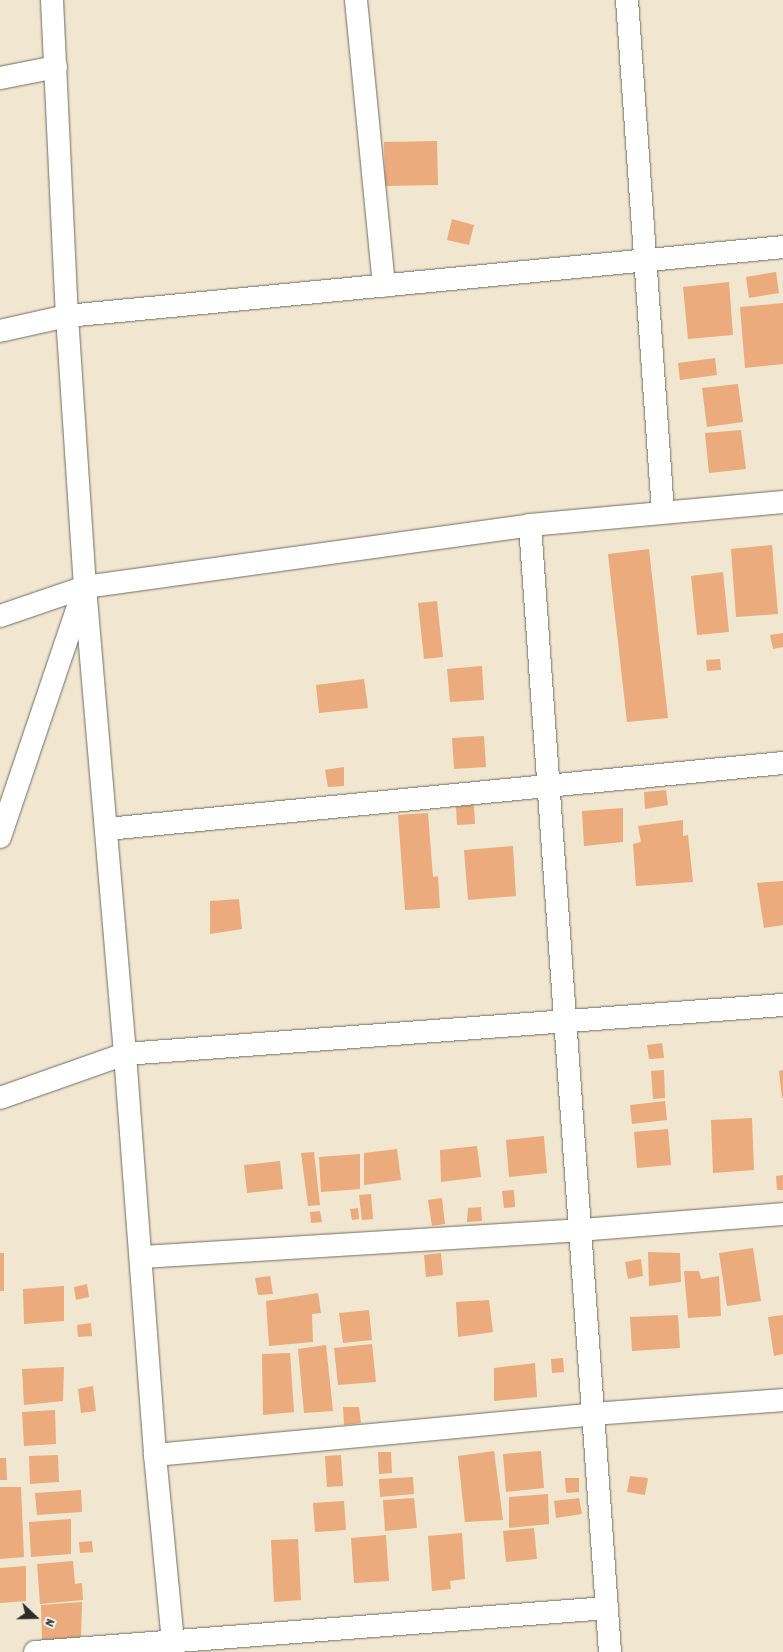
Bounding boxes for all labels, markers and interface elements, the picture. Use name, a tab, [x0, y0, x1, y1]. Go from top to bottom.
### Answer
north arrow	[10, 1592, 60, 1642]
text: N	[38, 1616, 60, 1629]

